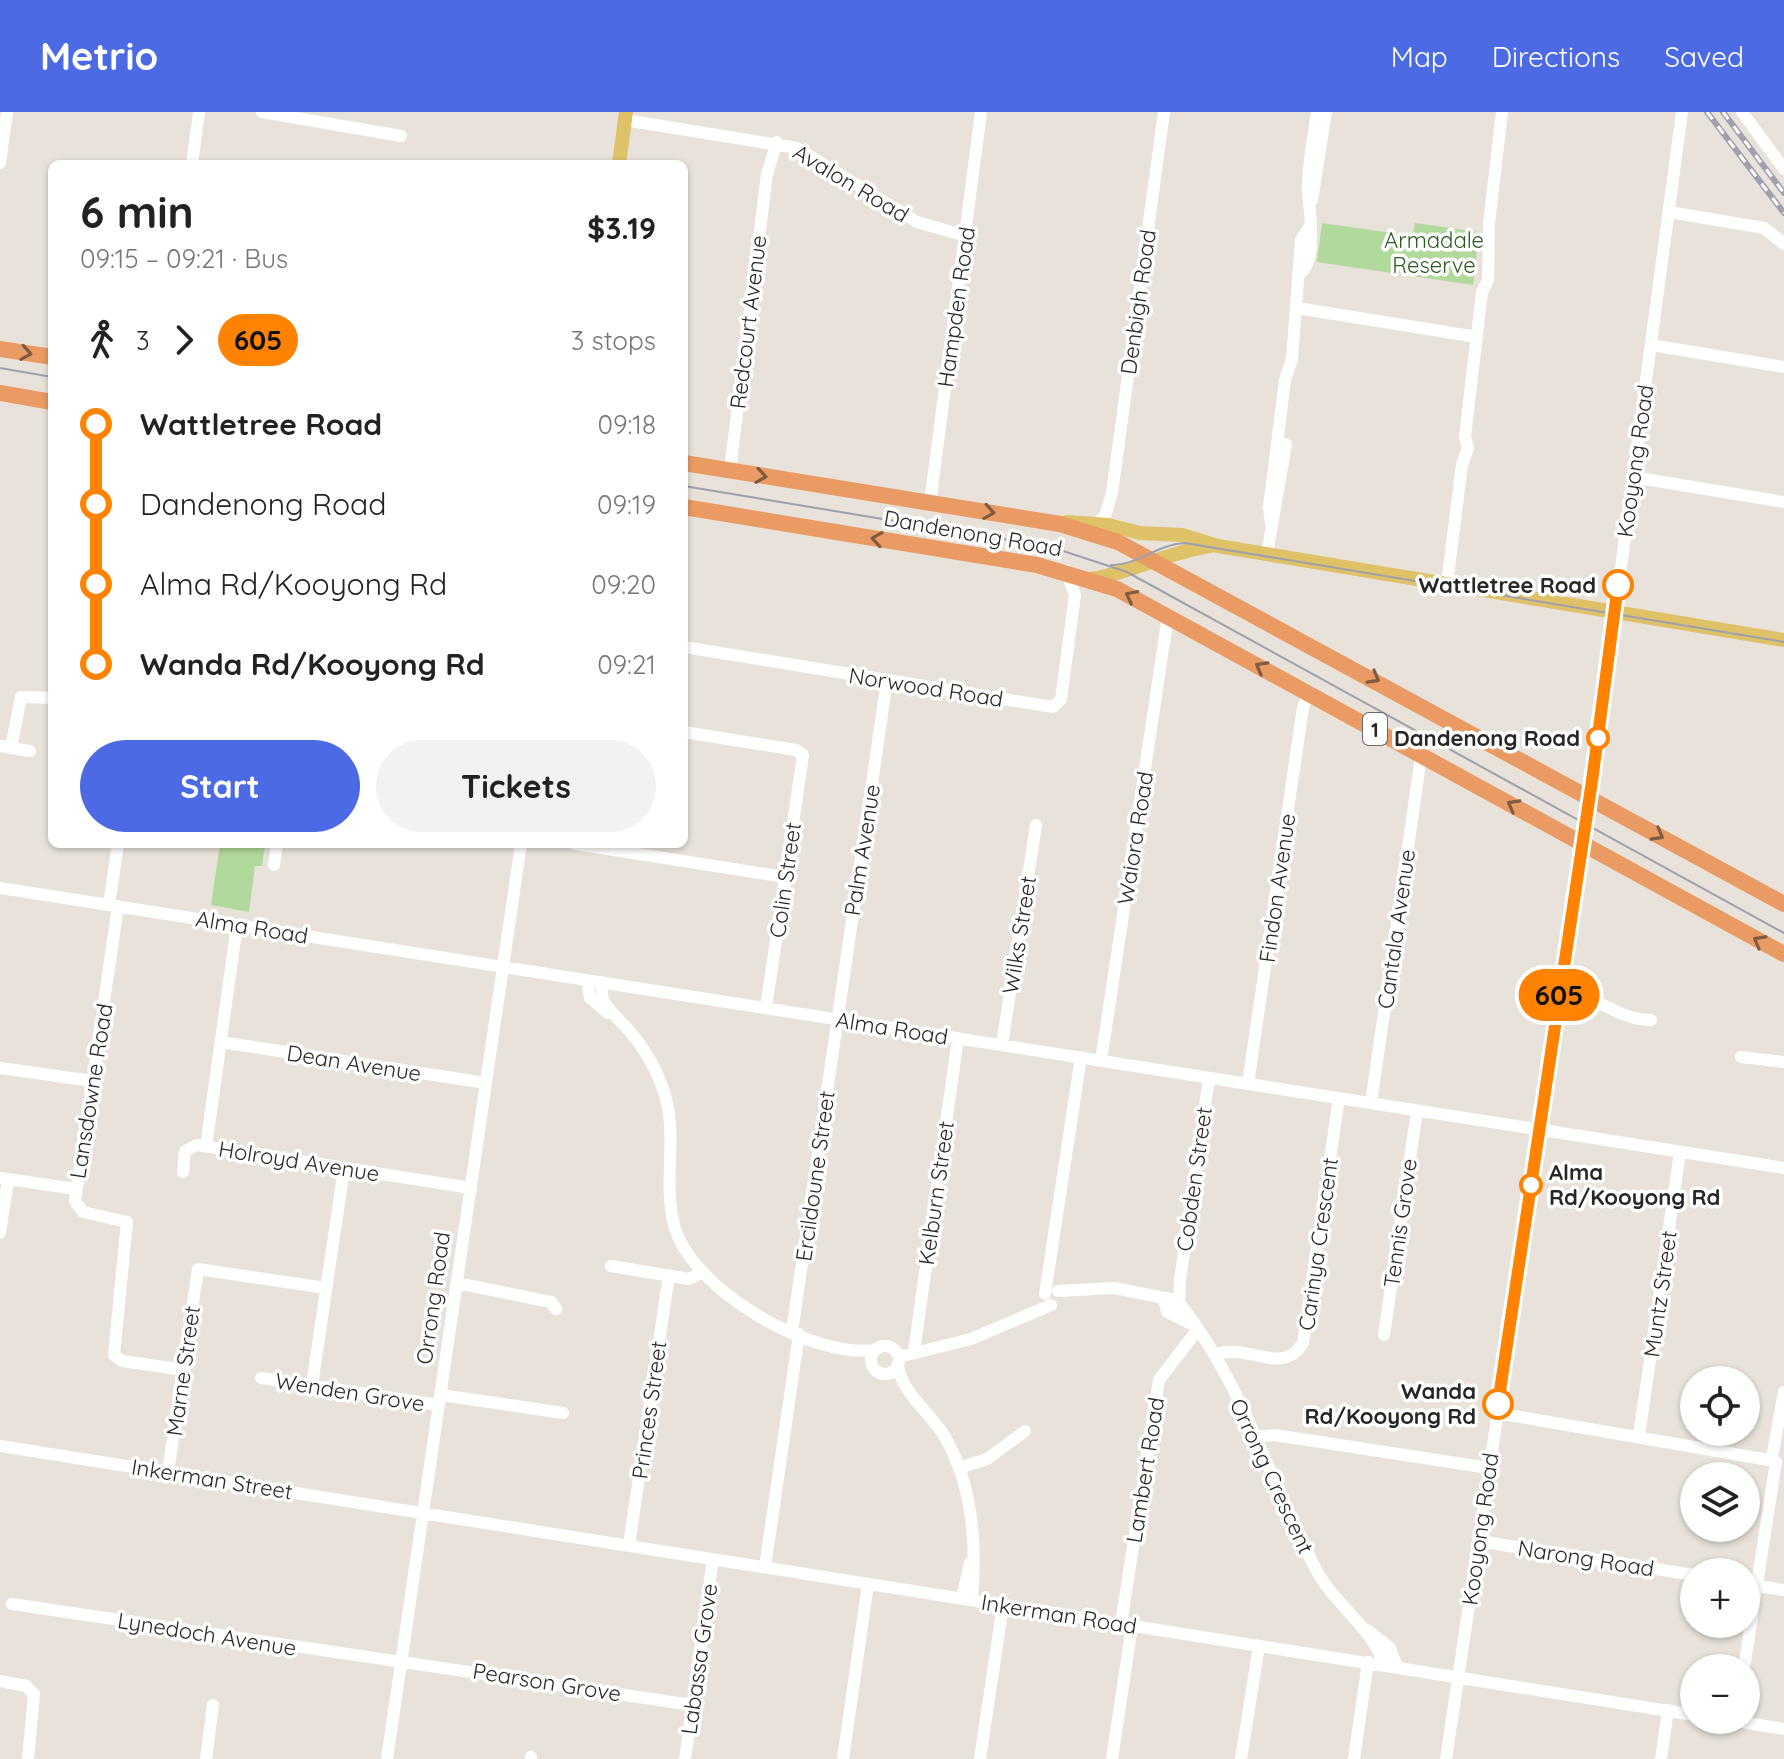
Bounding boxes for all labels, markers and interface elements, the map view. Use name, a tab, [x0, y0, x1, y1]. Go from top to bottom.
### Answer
text: Metrio	[40, 32, 158, 80]
text: Map	[1391, 39, 1448, 74]
text: Directions	[1492, 39, 1620, 74]
text: Saved	[1664, 39, 1744, 74]
street label: Avalon Road	[788, 138, 914, 228]
text: 6 min	[80, 184, 194, 239]
text: $3.19	[587, 209, 656, 247]
street label: Hampden Road	[931, 225, 981, 389]
park label: Armadale Reserve	[1384, 226, 1484, 279]
street label: Denbigh Road	[1114, 228, 1162, 376]
street label: Redcourt Avenue	[723, 234, 773, 410]
text: 09:15 – 09:21 · Bus	[80, 242, 288, 275]
icon: walk	[80, 318, 124, 362]
icon: forward	[162, 318, 206, 362]
text: 605	[234, 322, 282, 357]
text: 3	[136, 324, 150, 357]
text: 3 stops	[571, 324, 656, 357]
one-way arrow	[19, 343, 33, 360]
street label: Kooyong Road	[1610, 383, 1660, 539]
text: Wattletree Road	[140, 405, 382, 443]
text: 09:18	[597, 408, 656, 441]
one-way arrow	[754, 466, 768, 483]
text: Dandenong Road	[140, 485, 386, 523]
text: 09:19	[597, 488, 656, 521]
one-way arrow	[982, 503, 996, 520]
street label: Dandenong Road	[882, 504, 1064, 562]
one-way arrow	[871, 531, 884, 548]
text: Alma Rd/Kooyong Rd	[140, 565, 447, 603]
text: 09:20	[591, 568, 656, 601]
marker: Wattletree Road	[1603, 570, 1633, 600]
place label: Wattletree Road	[1418, 571, 1596, 599]
one-way arrow	[1124, 590, 1139, 605]
text: Wanda Rd/Kooyong Rd	[140, 645, 485, 683]
text: 09:21	[597, 648, 656, 681]
street label: Norwood Road	[847, 661, 1005, 713]
one-way arrow	[1255, 661, 1269, 676]
one-way arrow	[1366, 669, 1380, 684]
road number: 1	[1363, 713, 1387, 745]
place label: Dandenong Road	[1394, 724, 1580, 752]
marker: Dandenong Road	[1587, 727, 1609, 749]
button: Start	[80, 740, 360, 832]
button: Tickets	[376, 740, 656, 832]
street label: Waiora Road	[1111, 769, 1159, 907]
street label: Palm Avenue	[838, 782, 886, 918]
one-way arrow	[1508, 799, 1522, 815]
street label: Findon Avenue	[1253, 812, 1301, 964]
street label: Colin Street	[763, 820, 807, 940]
one-way arrow	[1649, 825, 1663, 841]
street label: Cantala Avenue	[1371, 847, 1421, 1011]
street label: Wilks Street	[996, 874, 1042, 996]
street label: Alma Road	[194, 904, 310, 950]
one-way arrow	[1754, 935, 1768, 951]
line badge: 605	[1513, 969, 1605, 1021]
text: 605	[1535, 977, 1583, 1012]
street label: Lansdowne Road	[63, 1001, 119, 1181]
street label: Alma Road	[834, 1005, 950, 1051]
street label: Dean Avenue	[285, 1039, 423, 1087]
street label: Ercildoune Street	[789, 1089, 841, 1263]
street label: Cobden Street	[1170, 1105, 1218, 1253]
street label: Kelburn Street	[912, 1119, 960, 1267]
street label: Holroyd Avenue	[217, 1134, 381, 1188]
street label: Carinya Crescent	[1292, 1156, 1344, 1332]
street label: Tennis Grove	[1377, 1157, 1423, 1289]
place label: Alma Rd/Kooyong Rd	[1549, 1158, 1720, 1211]
marker: Alma Rd/Kooyong Rd	[1520, 1174, 1542, 1196]
street label: Muntz Street	[1637, 1229, 1683, 1359]
street label: Orrong Road	[410, 1230, 456, 1366]
street label: Marne Street	[160, 1304, 206, 1438]
street label: Princes Street	[625, 1339, 673, 1481]
street label: Wenden Grove	[273, 1366, 427, 1418]
map controls	[1680, 1366, 1760, 1734]
button: locate	[1680, 1366, 1760, 1446]
place label: Wanda Rd/Kooyong Rd	[1305, 1377, 1476, 1430]
marker: Wanda Rd/Kooyong Rd	[1483, 1389, 1513, 1419]
street label: Orrong Crescent	[1224, 1394, 1320, 1558]
street label: Lambert Road	[1120, 1395, 1170, 1545]
street label: Kooyong Road	[1455, 1451, 1505, 1607]
street label: Inkerman Street	[129, 1452, 295, 1506]
button: layers	[1680, 1462, 1760, 1542]
street label: Narong Road	[1516, 1533, 1656, 1583]
button: +	[1680, 1558, 1760, 1638]
street label: Labassa Grove	[675, 1582, 723, 1736]
street label: Inkerman Road	[979, 1588, 1139, 1640]
street label: Lynedoch Avenue	[116, 1606, 298, 1662]
button: −	[1680, 1654, 1760, 1734]
street label: Pearson Grove	[471, 1656, 623, 1708]

